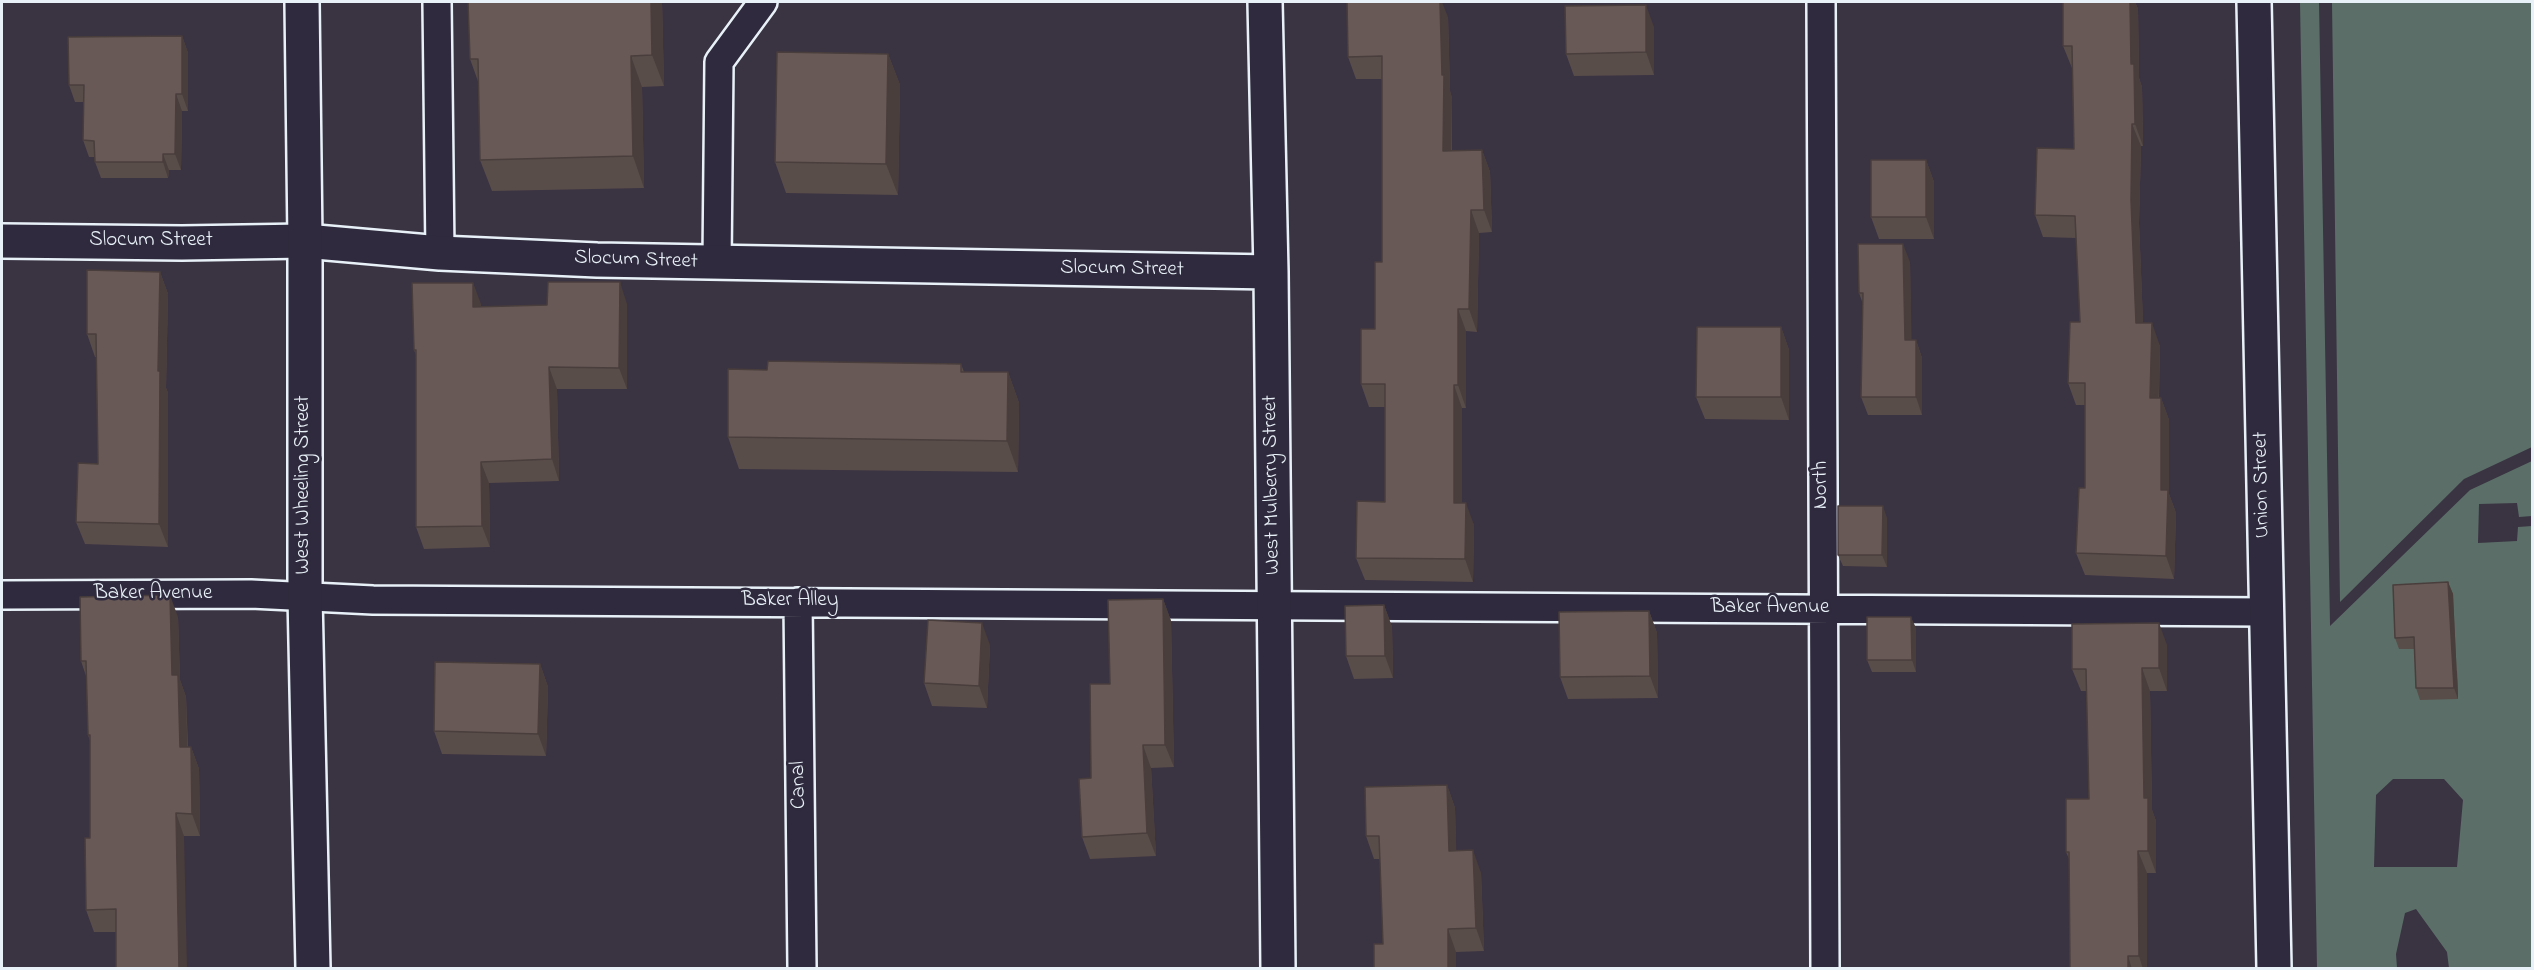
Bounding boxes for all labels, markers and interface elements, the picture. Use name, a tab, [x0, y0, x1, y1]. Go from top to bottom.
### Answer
street label: Slocum Street	[89, 229, 213, 255]
street label: Slocum Street	[574, 246, 698, 276]
street label: Slocum Street	[1060, 256, 1184, 284]
street label: West Wheeling Street	[292, 395, 318, 575]
street label: West Mulberry Street	[1259, 395, 1287, 575]
street label: Union Street	[2249, 431, 2277, 539]
street label: North	[1810, 461, 1836, 509]
street label: Baker Avenue	[94, 582, 212, 608]
street label: Baker Alley	[742, 589, 838, 615]
street label: Baker Avenue	[1711, 596, 1829, 622]
street label: Canal	[787, 761, 813, 809]

